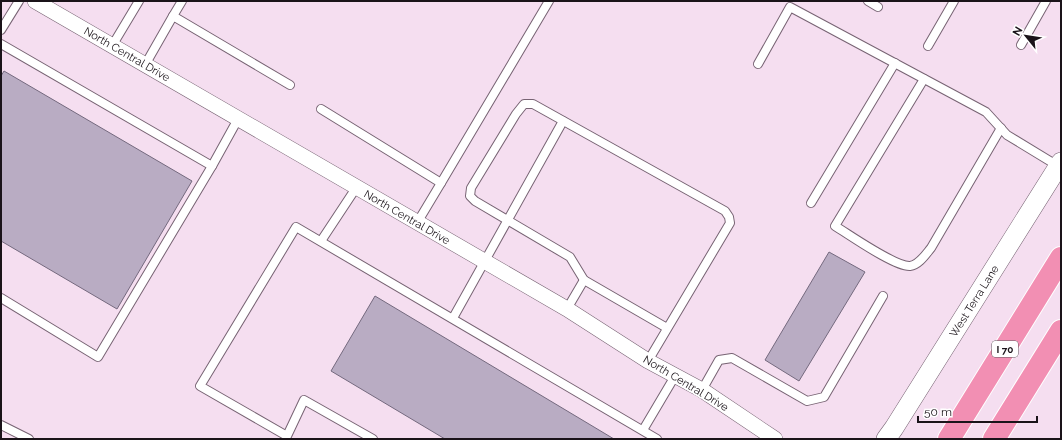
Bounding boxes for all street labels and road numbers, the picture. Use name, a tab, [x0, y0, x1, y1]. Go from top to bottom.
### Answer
street label: North Central Drive	[81, 24, 173, 85]
street label: North Central Drive	[361, 187, 453, 248]
street label: West Terra Lane	[947, 262, 1002, 340]
road number: I 70	[992, 341, 1018, 357]
street label: North Central Drive	[641, 353, 731, 414]

